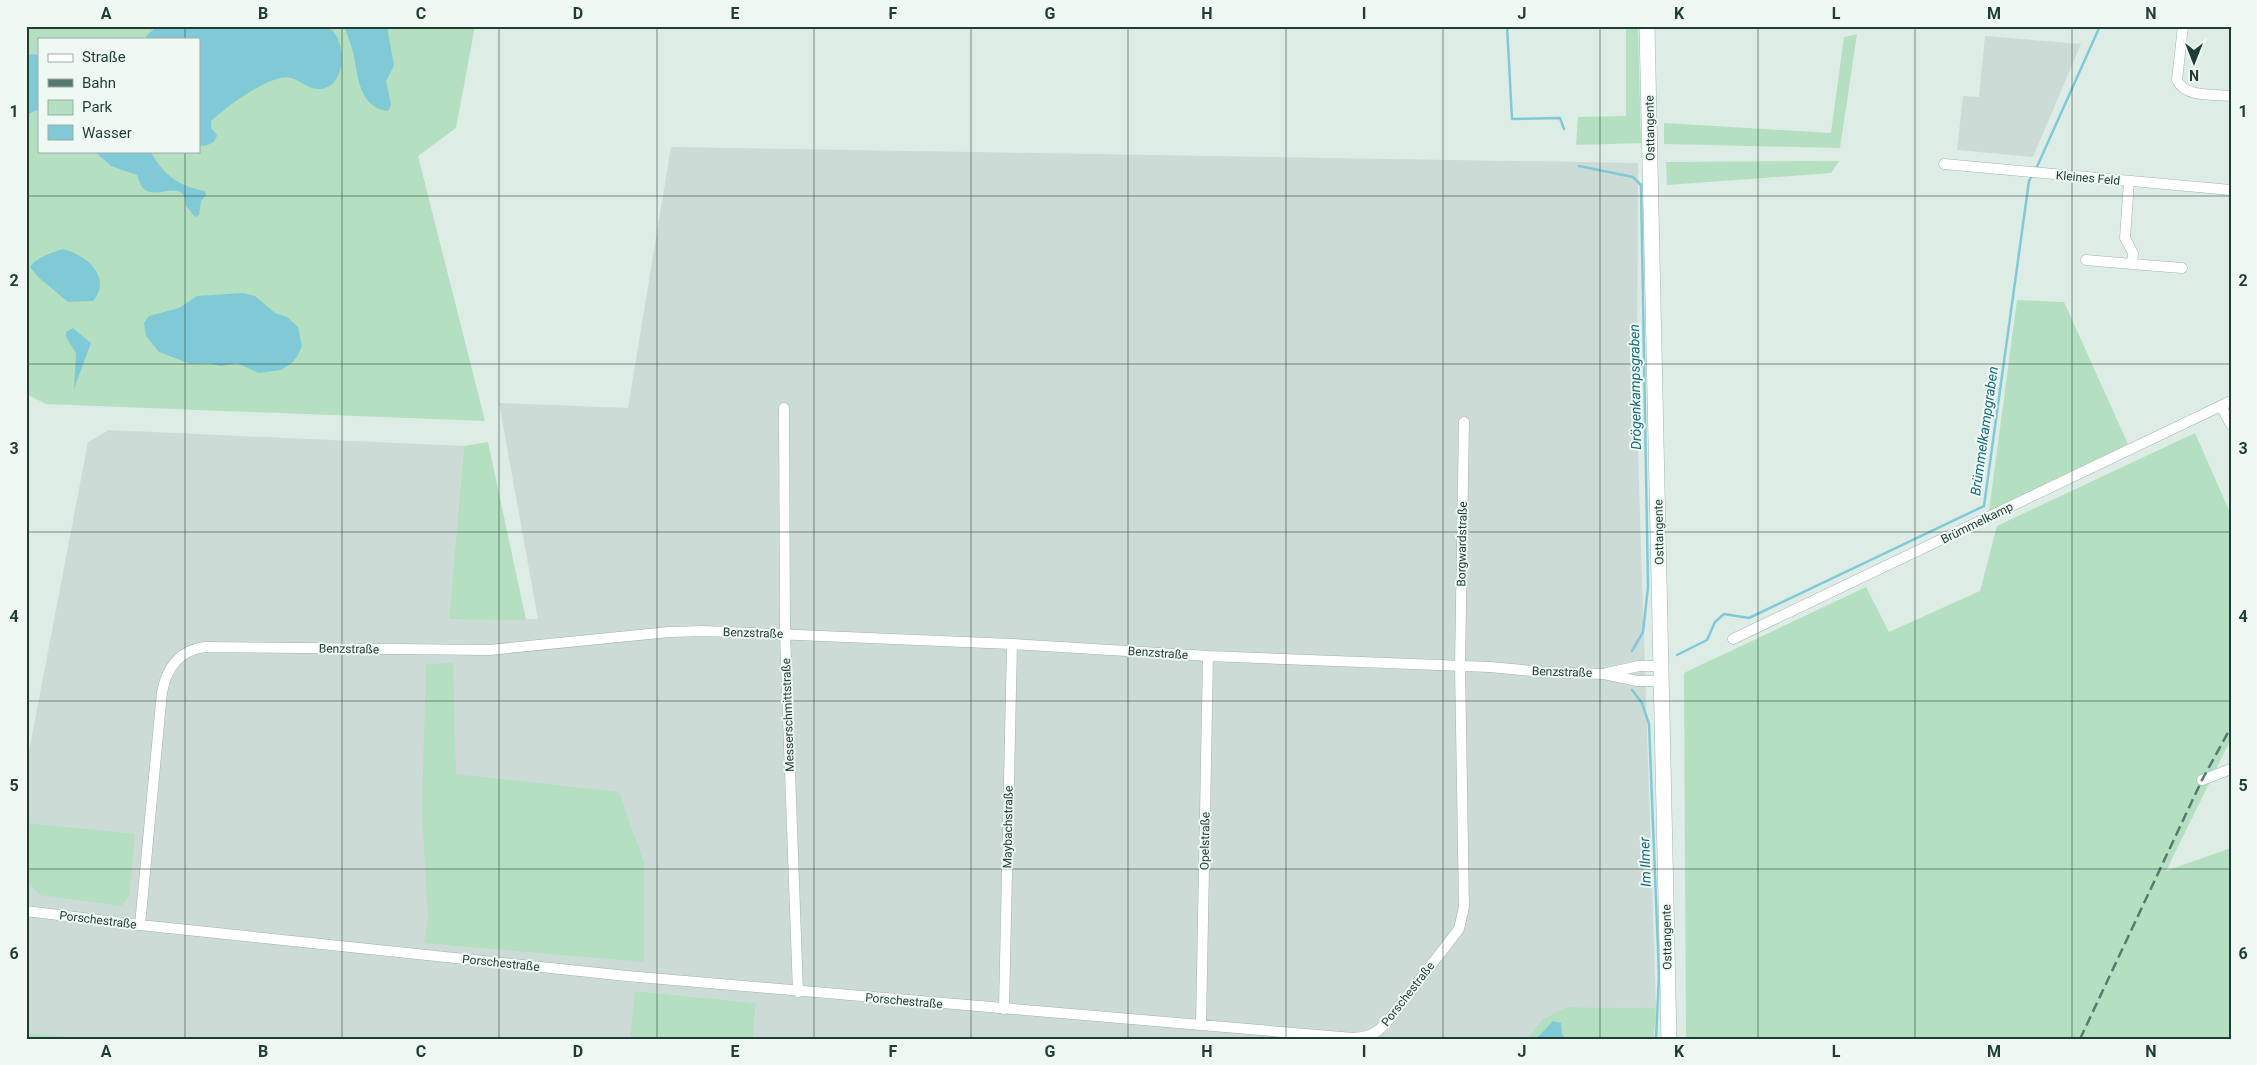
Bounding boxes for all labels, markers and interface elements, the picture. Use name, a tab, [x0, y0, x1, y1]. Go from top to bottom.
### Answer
text: A	[101, 4, 112, 23]
text: B	[258, 4, 268, 23]
text: C	[416, 4, 426, 23]
text: D	[573, 4, 583, 23]
text: E	[731, 4, 740, 23]
text: F	[889, 4, 898, 23]
text: G	[1045, 4, 1056, 23]
text: H	[1201, 4, 1213, 23]
text: I	[1362, 4, 1366, 23]
text: J	[1518, 4, 1526, 23]
text: K	[1674, 4, 1685, 23]
text: L	[1832, 4, 1841, 23]
text: M	[1987, 4, 2001, 23]
text: N	[2145, 4, 2157, 23]
legend	[38, 38, 200, 152]
north arrow	[2170, 38, 2220, 88]
text: Straße	[82, 48, 126, 66]
text: N	[2189, 67, 2199, 83]
text: Bahn	[82, 74, 116, 92]
street label: Osttangente	[1642, 95, 1658, 161]
text: Park	[82, 98, 113, 116]
text: 1	[9, 102, 19, 121]
text: 1	[2238, 102, 2248, 121]
text: Wasser	[82, 124, 132, 142]
street label: Kleines Feld	[2055, 168, 2121, 188]
text: 2	[9, 271, 19, 290]
text: 2	[2238, 271, 2248, 290]
water label: Drögenkampsgraben	[1626, 324, 1644, 450]
water label: Brümmelkampgraben	[1967, 365, 2001, 497]
text: 3	[9, 439, 19, 458]
text: 3	[2238, 439, 2248, 458]
street label: Osttangente	[1651, 499, 1667, 565]
street label: Brümmelkamp	[1939, 499, 2016, 546]
street label: Borgwardstraße	[1454, 501, 1470, 587]
text: 4	[9, 607, 19, 626]
text: 4	[2238, 607, 2248, 626]
street label: Benzstraße	[723, 625, 783, 641]
street label: Benzstraße	[319, 641, 379, 657]
street label: Benzstraße	[1127, 644, 1189, 662]
street label: Messerschmittstraße	[779, 658, 797, 772]
street label: Benzstraße	[1532, 664, 1592, 680]
text: 5	[9, 776, 19, 795]
text: 5	[2238, 776, 2248, 795]
street label: Maybachstraße	[1000, 786, 1016, 868]
street label: Opelstraße	[1197, 812, 1213, 870]
water label: Im Ilmer	[1636, 836, 1654, 887]
street label: Osttangente	[1659, 904, 1675, 970]
street label: Porschestraße	[59, 908, 137, 932]
text: 6	[9, 944, 19, 963]
text: 6	[2238, 944, 2248, 963]
street label: Porschestraße	[462, 952, 540, 974]
street label: Porschestraße	[1379, 959, 1437, 1029]
street label: Porschestraße	[865, 991, 943, 1011]
text: A	[101, 1042, 112, 1061]
text: B	[258, 1042, 268, 1061]
text: C	[416, 1042, 426, 1061]
text: D	[573, 1042, 583, 1061]
text: E	[731, 1042, 740, 1061]
text: F	[889, 1042, 898, 1061]
text: G	[1045, 1042, 1056, 1061]
text: H	[1201, 1042, 1213, 1061]
text: I	[1362, 1042, 1366, 1061]
text: J	[1518, 1042, 1526, 1061]
text: K	[1674, 1042, 1685, 1061]
text: L	[1832, 1042, 1841, 1061]
text: M	[1987, 1042, 2001, 1061]
text: N	[2145, 1042, 2157, 1061]

